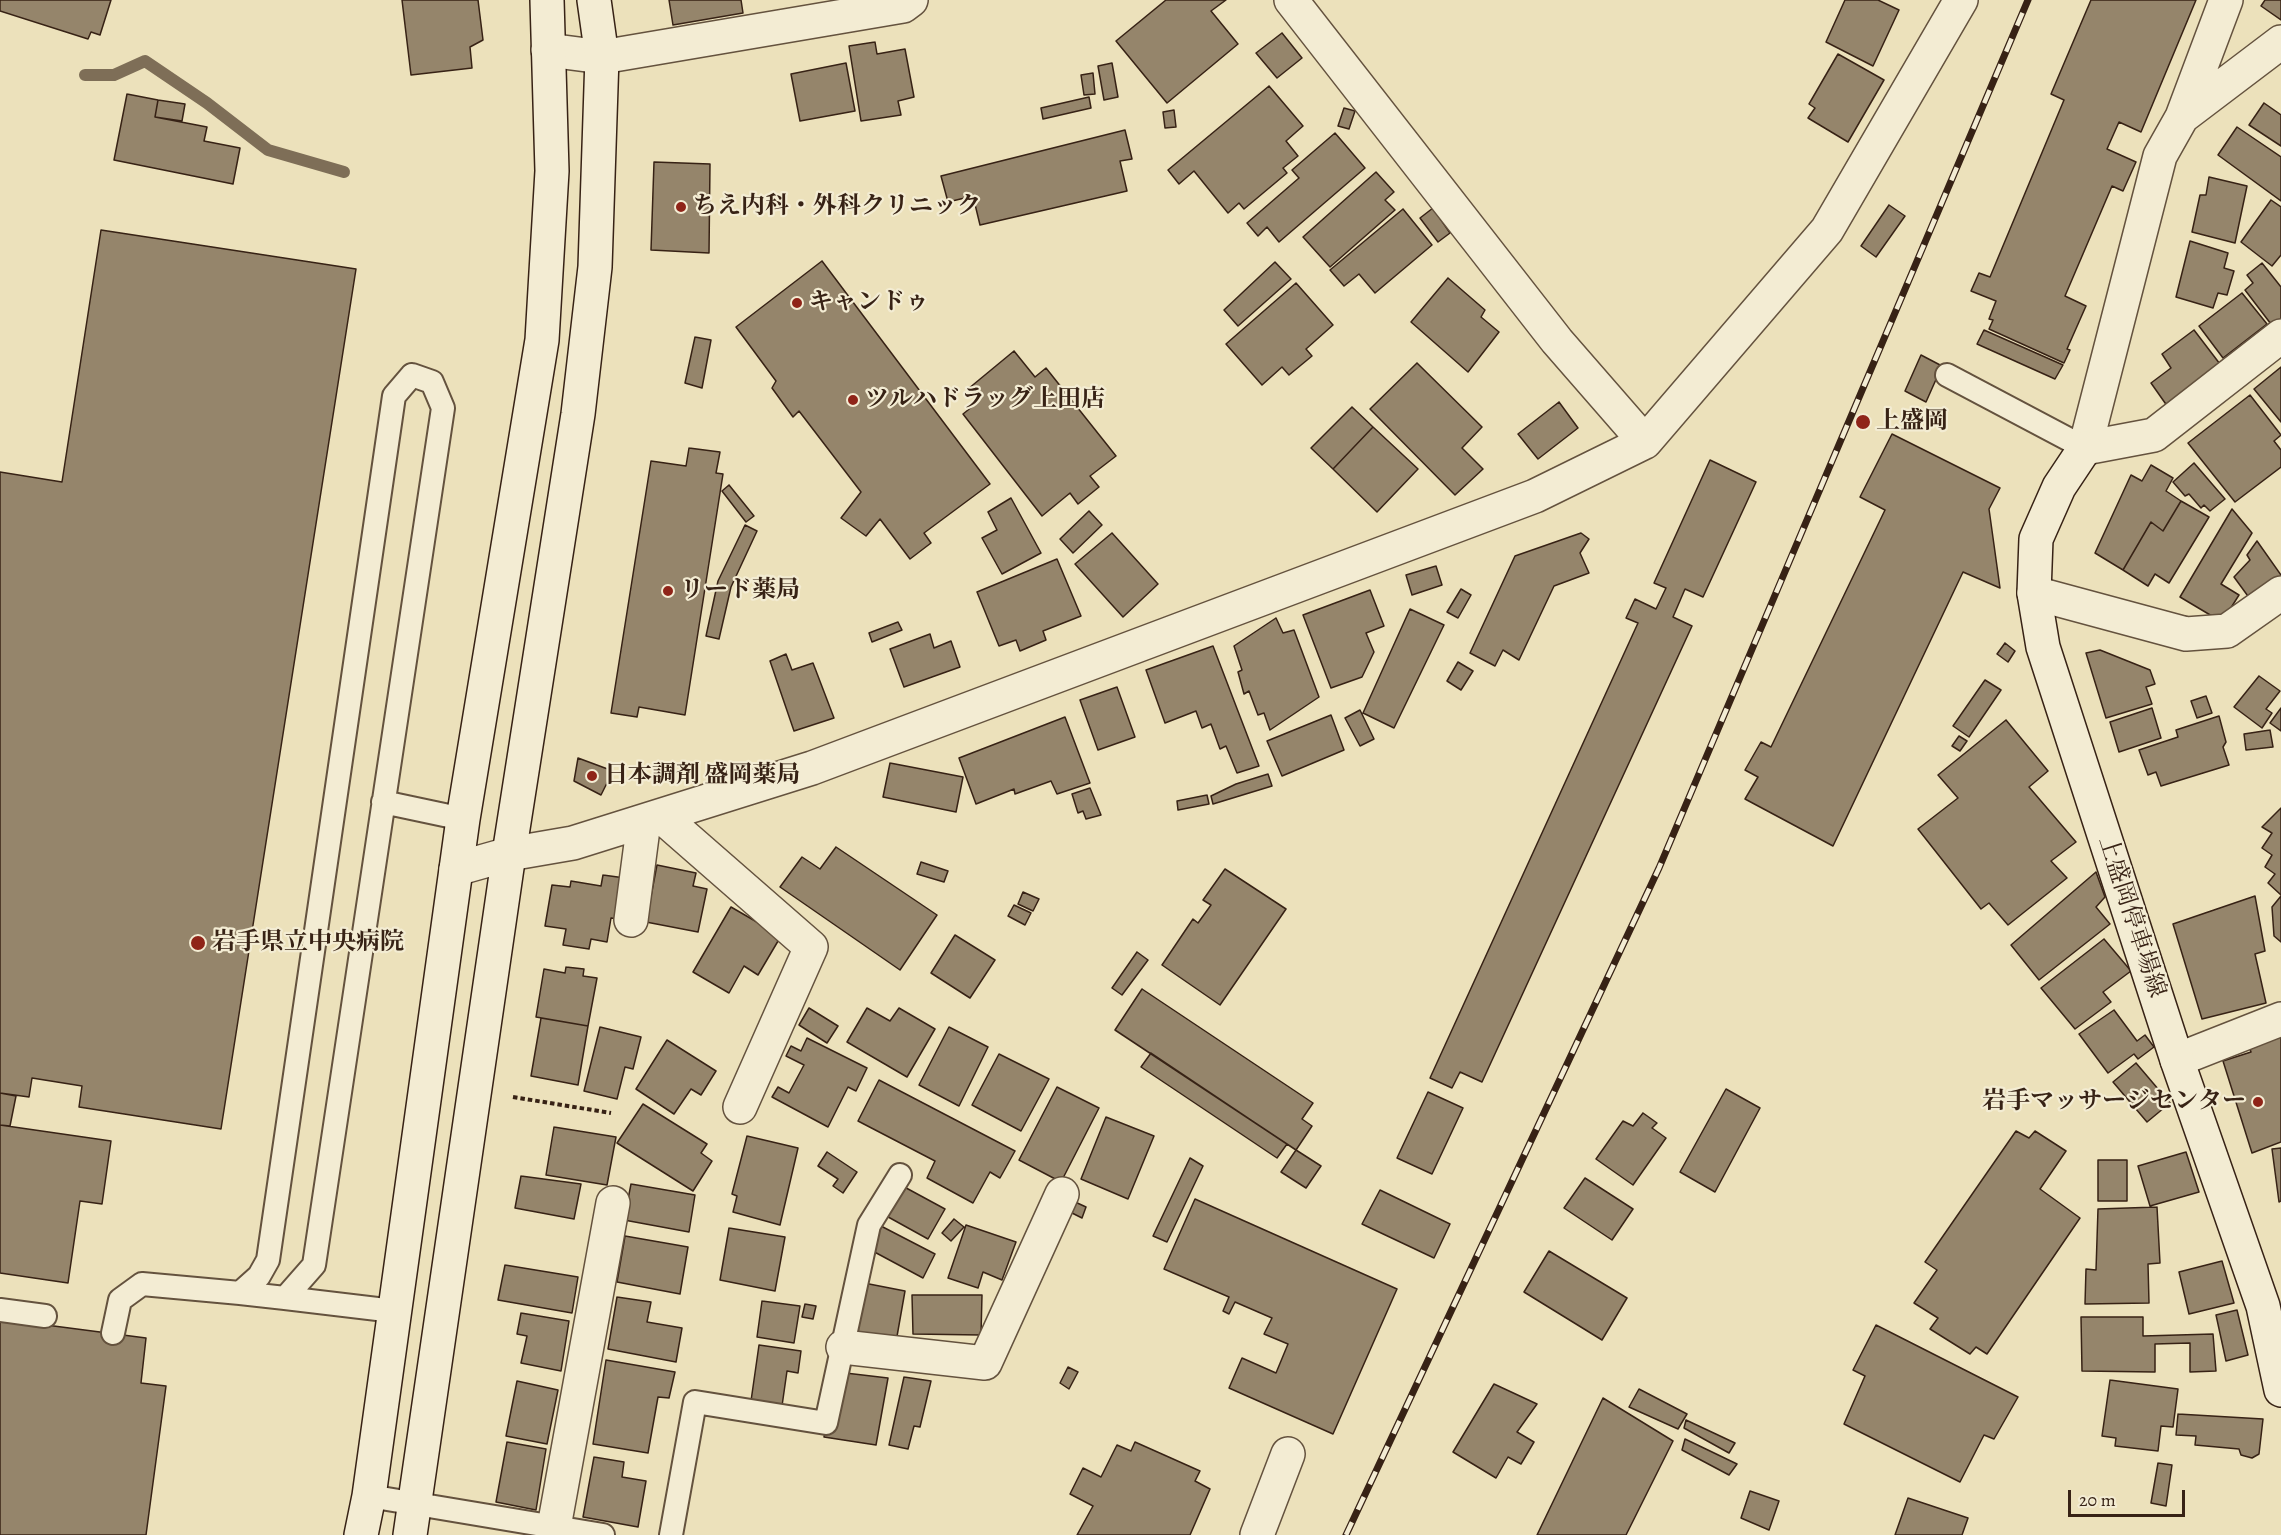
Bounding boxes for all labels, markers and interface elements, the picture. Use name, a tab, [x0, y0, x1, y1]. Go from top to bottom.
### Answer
place label: ちえ内科・外科クリニック	[693, 193, 981, 221]
marker: ちえ内科・外科クリニック	[674, 200, 688, 214]
place label: キャンドゥ	[809, 289, 929, 317]
marker: キャンドゥ	[790, 296, 804, 310]
place label: ツルハドラッグ上田店	[865, 386, 1105, 414]
marker: ツルハドラッグ上田店	[846, 393, 860, 407]
place label: 上盛岡	[1876, 408, 1948, 436]
marker: 上盛岡	[1854, 413, 1872, 431]
place label: リード薬局	[680, 577, 800, 605]
marker: リード薬局	[661, 584, 675, 598]
place label: 日本調剤 盛岡薬局	[604, 762, 800, 790]
marker: 日本調剤 盛岡薬局	[585, 769, 599, 783]
street label: 上盛岡停車場線	[2091, 833, 2171, 1001]
place label: 岩手県立中央病院	[212, 929, 404, 957]
marker: 岩手県立中央病院	[189, 934, 207, 952]
place label: 岩手マッサージセンター	[1982, 1088, 2246, 1116]
marker: 岩手マッサージセンター	[2251, 1095, 2265, 1109]
scale bar	[2071, 1478, 2188, 1516]
text: 20 m	[2079, 1488, 2116, 1512]

